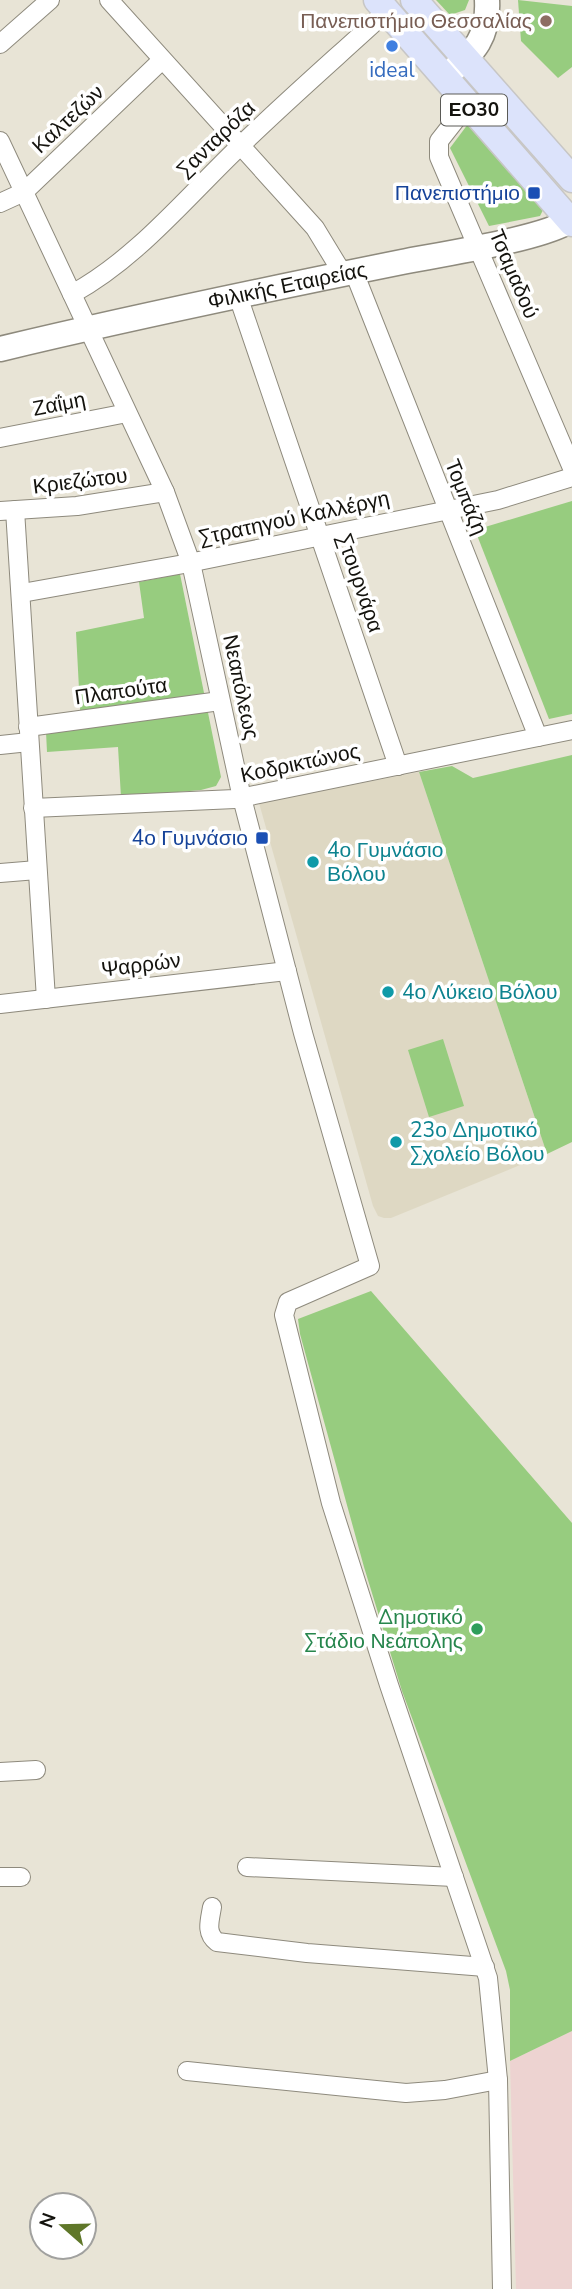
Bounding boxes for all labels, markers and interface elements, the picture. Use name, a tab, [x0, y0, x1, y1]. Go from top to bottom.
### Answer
place label: Πανεπιστήμιο Θεσσαλίας	[300, 7, 532, 35]
marker: Πανεπιστήμιο Θεσσαλίας	[538, 13, 554, 29]
marker: ideal	[384, 38, 400, 54]
place label: ideal	[369, 56, 416, 84]
street label: Καλτεζών	[26, 78, 110, 160]
road number: ΕΟ30	[441, 94, 507, 125]
street label: Σανταρόζα	[171, 95, 261, 183]
place label: Πανεπιστήμιο	[395, 179, 520, 207]
marker: Πανεπιστήμιο	[526, 185, 542, 201]
street label: Τσαμαδού	[483, 225, 545, 323]
street label: Φιλικής Εταιρείας	[205, 256, 369, 316]
street label: Ζαΐμη	[30, 385, 88, 423]
street label: Τομπάζη	[438, 455, 494, 539]
street label: Κριεζώτου	[31, 461, 129, 501]
street label: Στρατηγού Καλλέργη	[196, 484, 392, 552]
street label: Στουρνάρα	[330, 530, 390, 636]
street label: Νεαπόλεως	[216, 632, 266, 742]
street label: Πλαπούτα	[73, 671, 169, 711]
street label: Κοδρικτώνος	[238, 737, 362, 789]
place label: 4ο Γυμνάσιο	[132, 824, 248, 852]
marker: 4ο Γυμνάσιο	[254, 830, 270, 846]
place label: 4ο Γυμνάσιο Βόλου	[327, 836, 443, 888]
marker: 4ο Γυμνάσιο Βόλου	[305, 854, 321, 870]
street label: Ψαρρών	[100, 946, 182, 984]
place label: 4ο Λύκειο Βόλου	[402, 978, 557, 1006]
marker: 4ο Λύκειο Βόλου	[380, 984, 396, 1000]
place label: 23ο Δημοτικό Σχολείο Βόλου	[410, 1116, 545, 1168]
marker: 23ο Δημοτικό Σχολείο Βόλου	[388, 1134, 404, 1150]
place label: Δημοτικό Στάδιο Νεάπολης	[304, 1603, 463, 1655]
marker: Δημοτικό Στάδιο Νεάπολης	[469, 1621, 485, 1637]
north arrow	[28, 2191, 98, 2261]
text: N	[33, 2209, 63, 2232]

